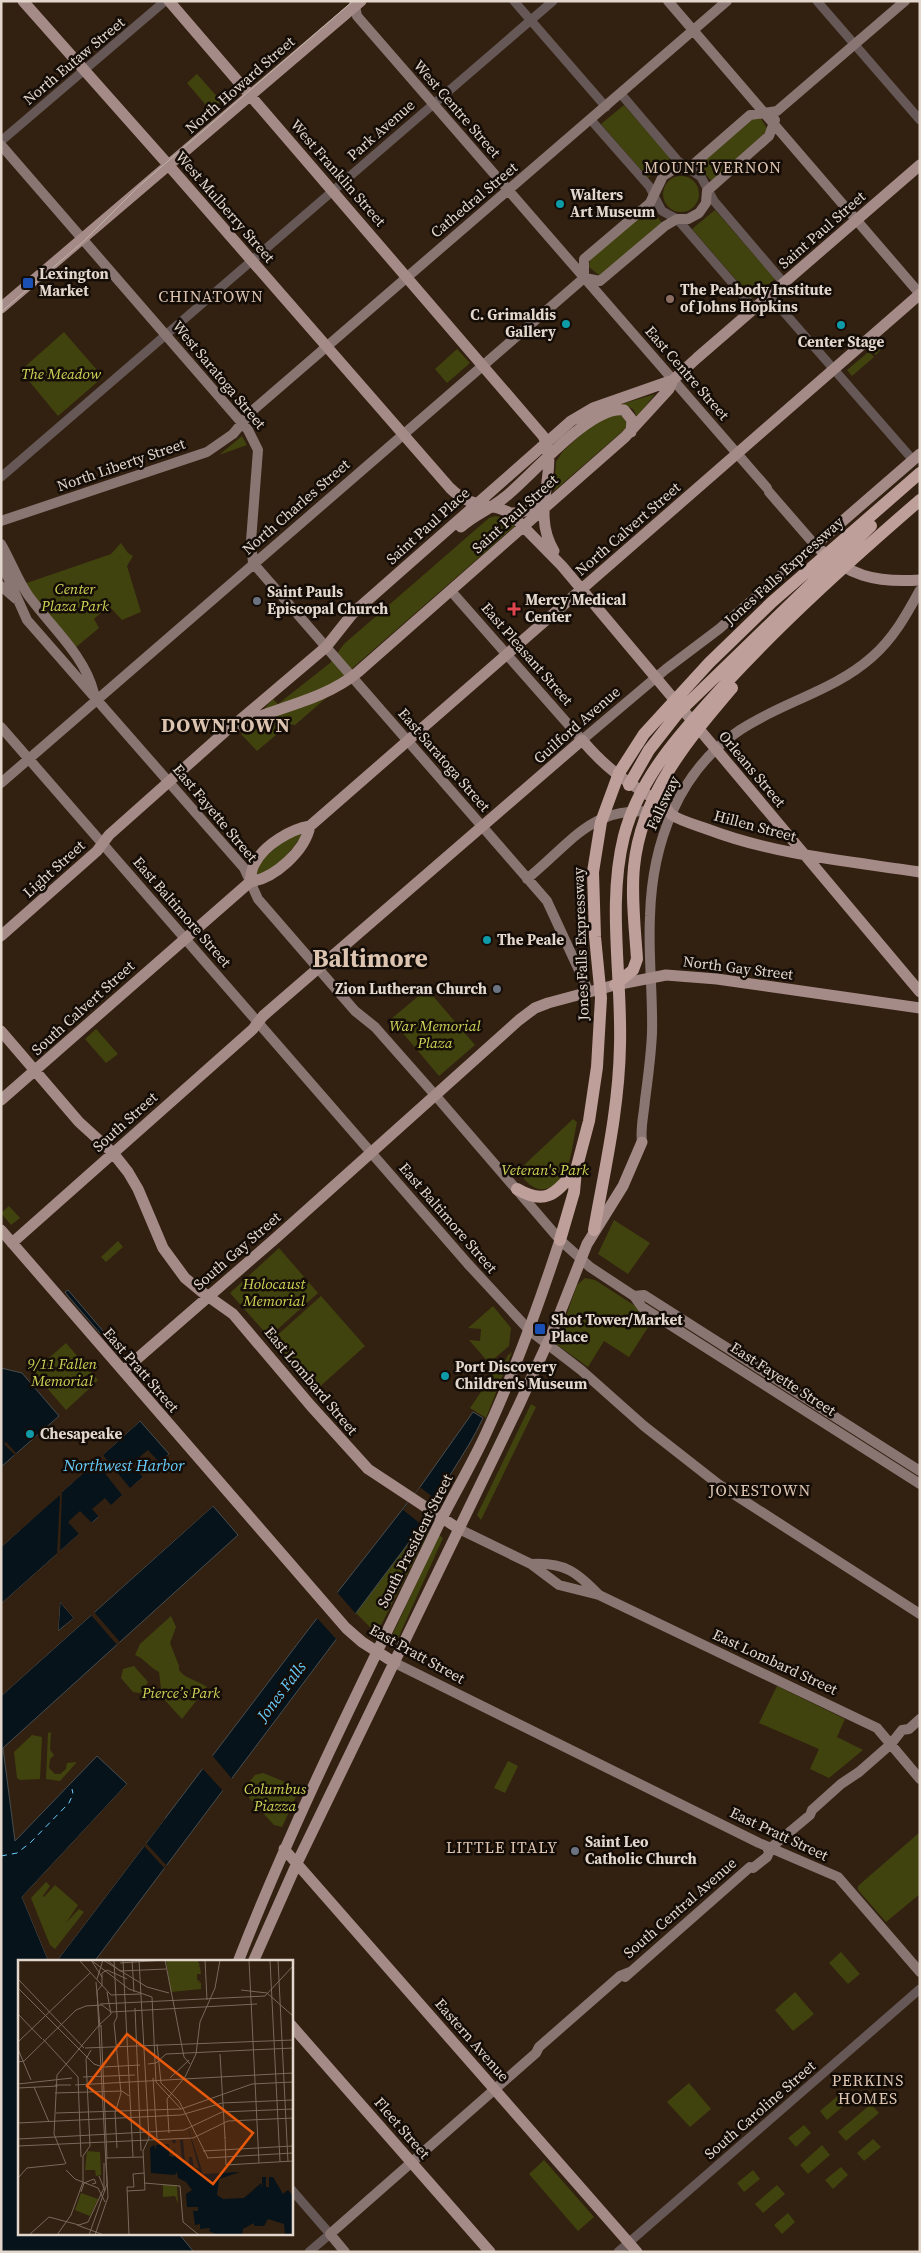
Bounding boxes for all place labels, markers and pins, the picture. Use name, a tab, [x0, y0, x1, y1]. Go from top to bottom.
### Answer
place label: Walters Art Museum	[570, 184, 656, 222]
marker: Walters Art Museum	[554, 198, 566, 210]
place label: Lexington Market	[39, 263, 109, 301]
marker: Lexington Market	[21, 276, 35, 290]
place label: The Peabody Institute of Johns Hopkins	[680, 279, 832, 317]
marker: The Peabody Institute of Johns Hopkins	[664, 293, 676, 305]
place label: C. Grimaldis Gallery	[470, 304, 556, 342]
marker: C. Grimaldis Gallery	[560, 318, 572, 330]
marker: Center Stage	[835, 319, 847, 331]
place label: Center Stage	[798, 331, 884, 352]
place label: Saint Pauls Episcopal Church	[267, 581, 388, 619]
place label: Mercy Medical Center	[525, 589, 626, 627]
marker: Saint Pauls Episcopal Church	[251, 595, 263, 607]
marker: Mercy Medical Center	[507, 602, 521, 616]
place label: The Peale	[497, 929, 564, 950]
marker: The Peale	[481, 934, 493, 946]
place label: Zion Lutheran Church	[335, 978, 487, 999]
marker: Zion Lutheran Church	[491, 983, 503, 995]
place label: Shot Tower/Market Place	[551, 1309, 683, 1347]
marker: Shot Tower/Market Place	[533, 1322, 547, 1336]
place label: Port Discovery Children's Museum	[455, 1356, 588, 1394]
marker: Port Discovery Children's Museum	[439, 1370, 451, 1382]
place label: Chesapeake	[40, 1423, 122, 1444]
marker: Chesapeake	[24, 1428, 36, 1440]
place label: Saint Leo Catholic Church	[585, 1831, 697, 1869]
marker: Saint Leo Catholic Church	[569, 1845, 581, 1857]

